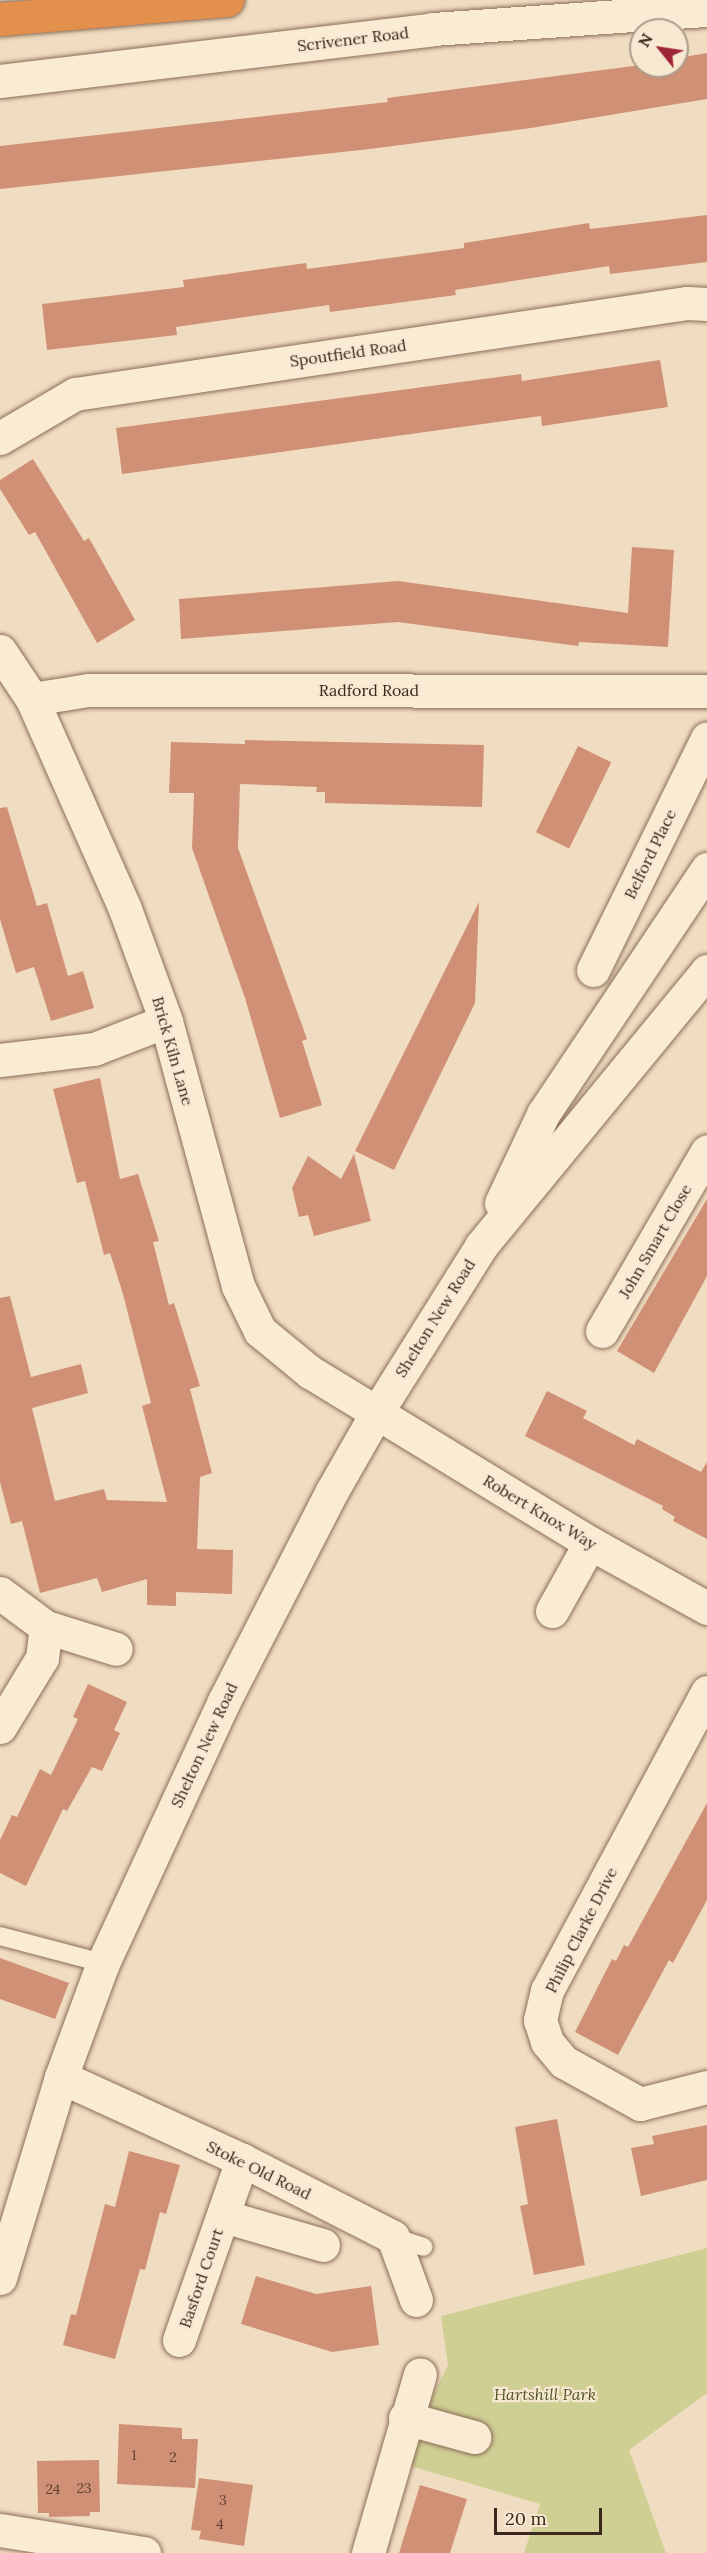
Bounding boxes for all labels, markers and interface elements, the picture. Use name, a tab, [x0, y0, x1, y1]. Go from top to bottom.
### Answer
north arrow	[629, 18, 689, 78]
street label: Scrivener Road	[296, 23, 410, 55]
text: N	[633, 30, 657, 50]
street label: Spoutfield Road	[288, 335, 408, 371]
street label: Radford Road	[319, 680, 419, 700]
street label: Belford Place	[620, 806, 680, 902]
street label: Brick Kiln Lane	[148, 994, 198, 1108]
street label: John Smart Close	[615, 1180, 695, 1302]
street label: Shelton New Road	[391, 1255, 479, 1381]
street label: Robert Knox Way	[480, 1471, 600, 1553]
street label: Shelton New Road	[167, 1679, 241, 1811]
street label: Philip Clarke Drive	[541, 1864, 621, 1996]
street label: Stoke Old Road	[204, 2136, 314, 2204]
street label: Basford Court	[175, 2226, 227, 2330]
park label: Hartshill Park	[494, 2384, 596, 2404]
house number: 1	[131, 2447, 137, 2463]
house number: 2	[169, 2449, 177, 2465]
house number: 23	[76, 2480, 92, 2496]
house number: 24	[46, 2481, 60, 2497]
house number: 3	[219, 2492, 227, 2508]
scale bar	[497, 2496, 605, 2534]
text: 20 m	[505, 2507, 547, 2530]
house number: 4	[216, 2516, 224, 2532]

